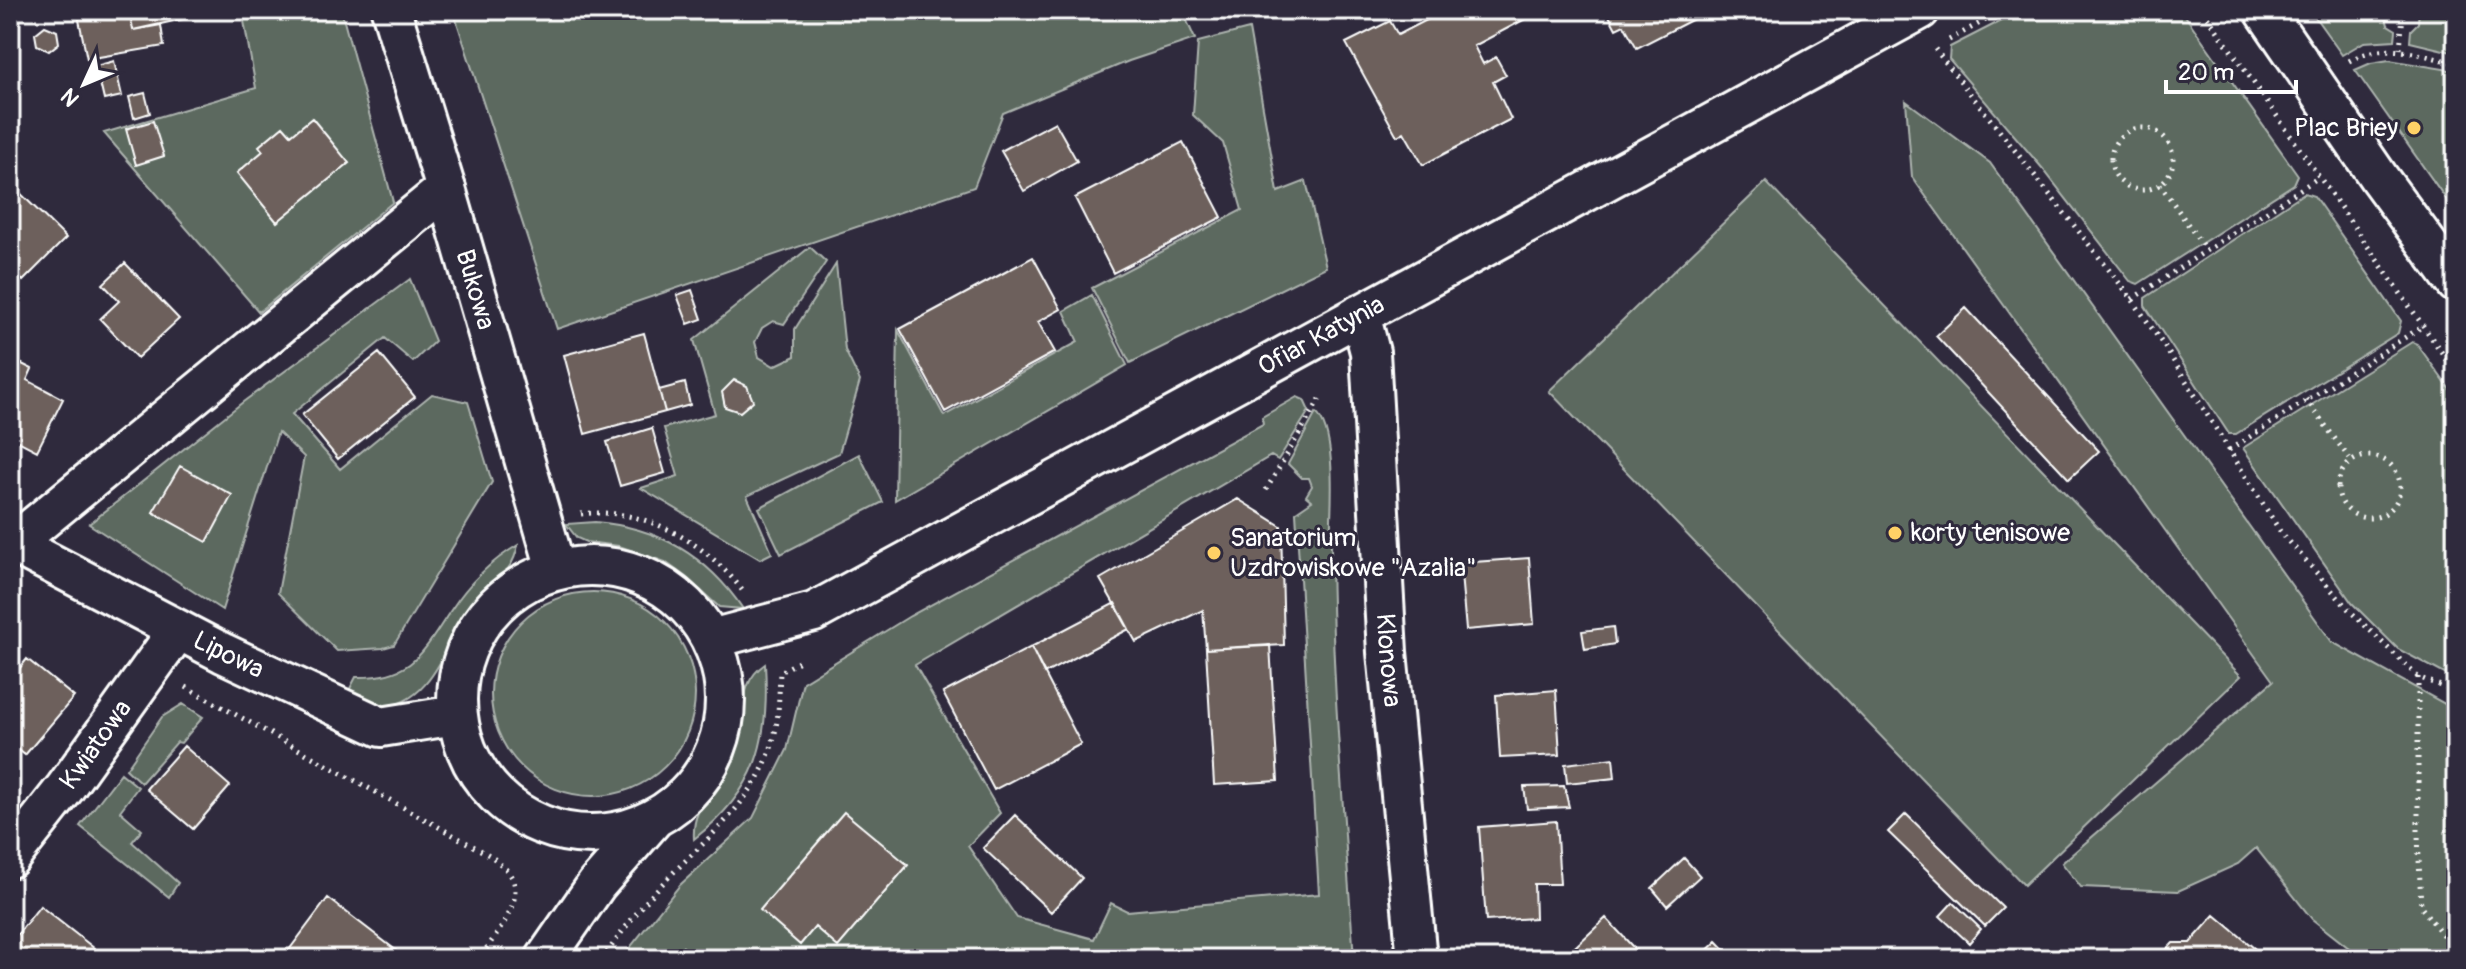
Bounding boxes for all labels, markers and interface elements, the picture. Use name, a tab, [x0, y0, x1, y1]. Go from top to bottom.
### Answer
north arrow	[44, 44, 124, 124]
scale bar	[2166, 44, 2296, 94]
text: 20 m	[2178, 58, 2234, 87]
text: N	[55, 82, 86, 112]
place label: Plac Briey	[2294, 112, 2398, 144]
marker: Plac Briey	[2405, 119, 2423, 137]
street label: Bukowa	[448, 246, 502, 333]
street label: Ofiar Katynia	[1253, 289, 1390, 383]
place label: korty tenisowe	[1911, 517, 2070, 549]
place label: Sanatorium Uzdrowiskowe "Azalia"	[1230, 522, 1477, 584]
marker: korty tenisowe	[1886, 524, 1904, 542]
marker: Sanatorium Uzdrowiskowe "Azalia"	[1205, 544, 1223, 562]
street label: Klonowa	[1369, 612, 1408, 709]
street label: Lipowa	[188, 624, 269, 686]
street label: Kwiatowa	[53, 694, 139, 796]

